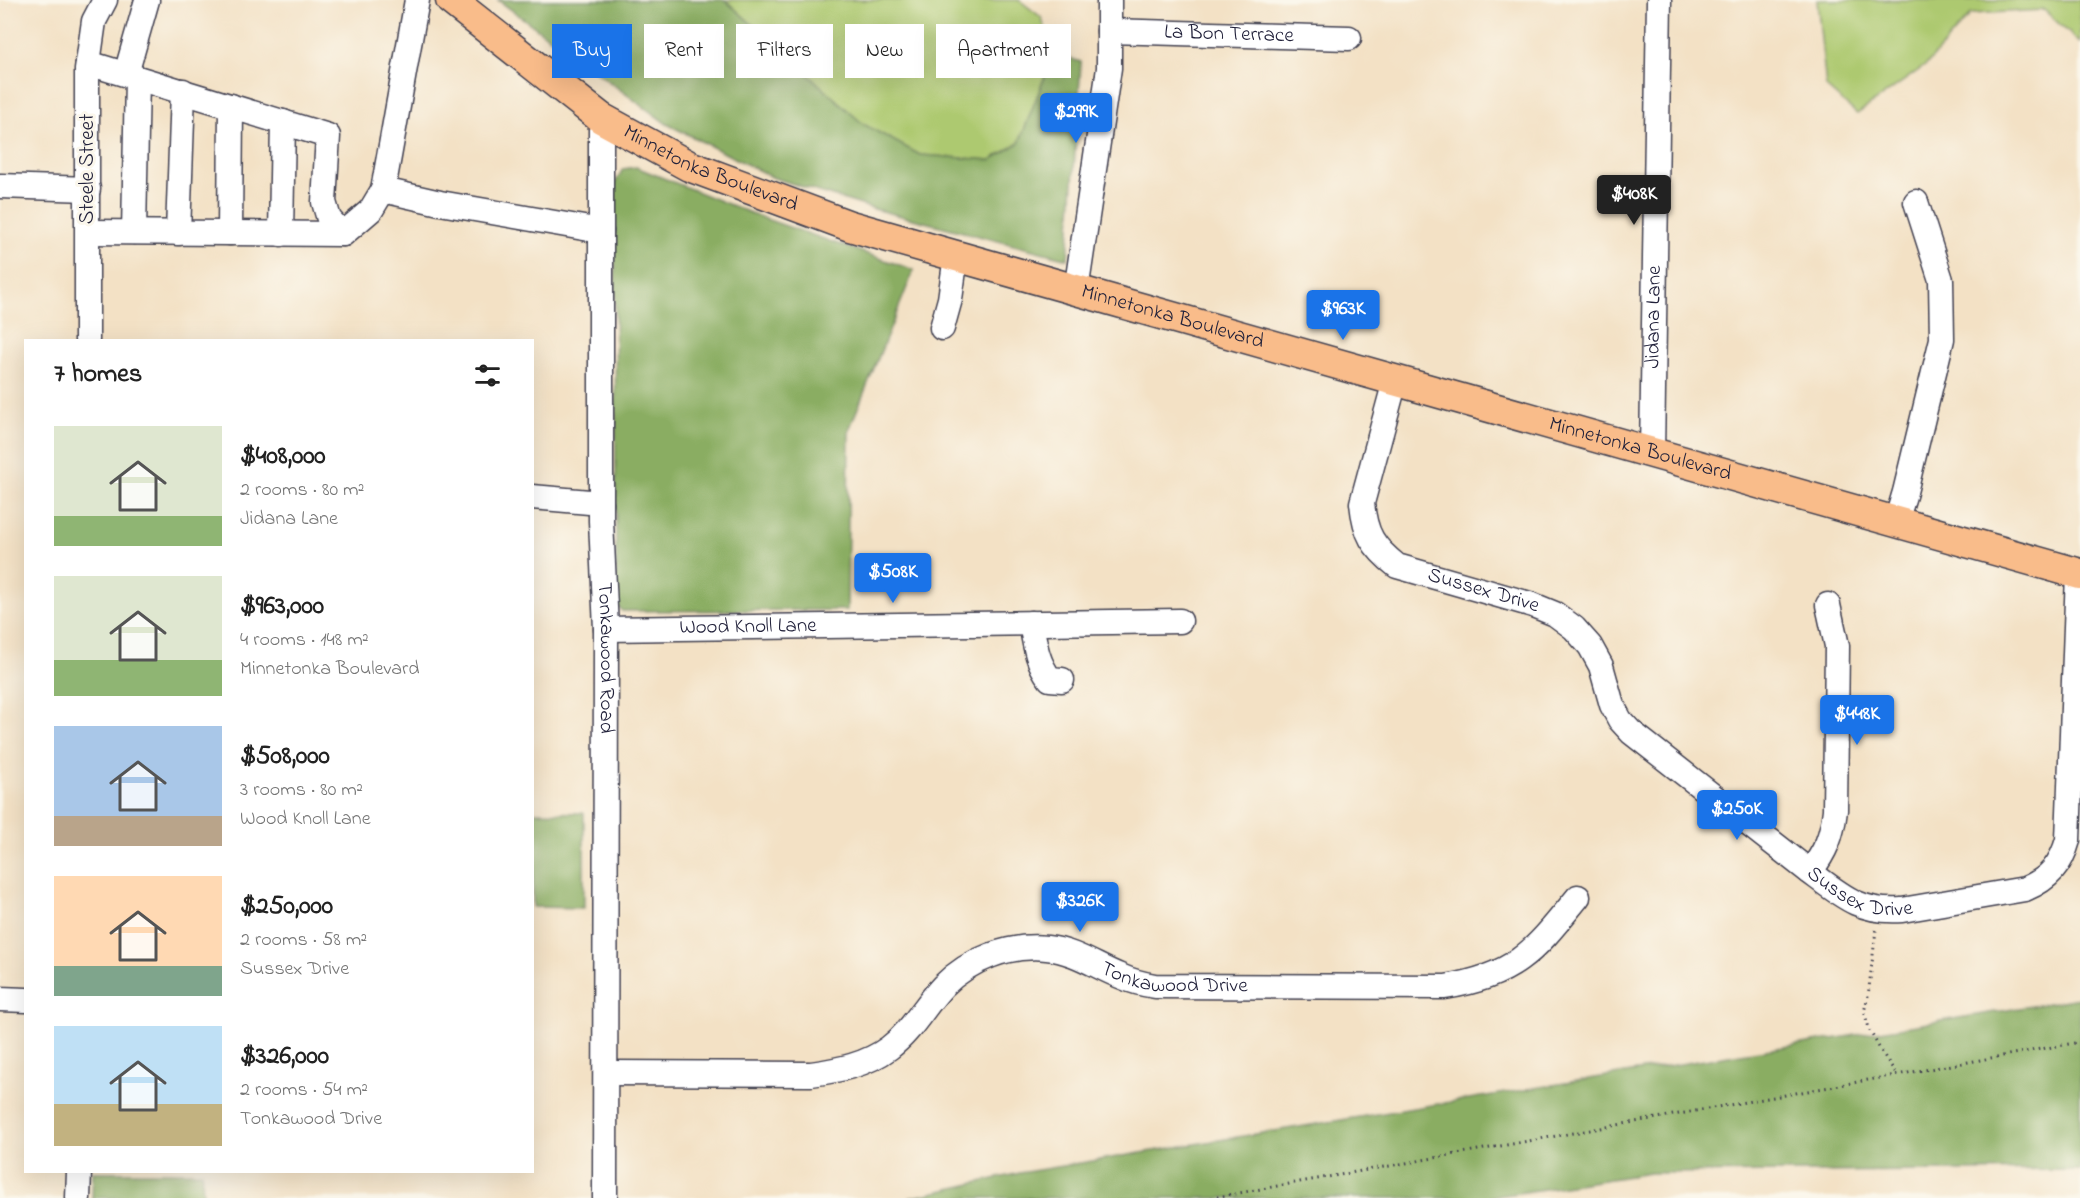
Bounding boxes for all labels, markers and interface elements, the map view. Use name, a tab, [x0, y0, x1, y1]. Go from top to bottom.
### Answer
street label: La Bon Terrace	[1164, 18, 1295, 51]
chip: Buy	[552, 24, 632, 78]
chip: Rent	[644, 24, 724, 78]
chip: Filters	[736, 24, 833, 78]
chip: New	[845, 24, 924, 78]
chip: Apartment	[936, 24, 1071, 78]
pin: $299K	[1034, 93, 1118, 144]
text: $299K	[1054, 98, 1098, 127]
street label: Steele Street	[73, 114, 103, 224]
street label: Minnetonka Boulevard	[617, 118, 802, 220]
pin: $408K	[1592, 175, 1676, 226]
text: $408K	[1611, 180, 1657, 209]
street label: Jidana Lane	[1638, 265, 1670, 369]
street label: Minnetonka Boulevard	[1078, 277, 1267, 357]
pin: $963K	[1301, 290, 1385, 341]
text: $963K	[1321, 295, 1365, 324]
text: 7 homes	[54, 356, 142, 394]
icon: filters	[471, 359, 504, 392]
street label: Minnetonka Boulevard	[1545, 409, 1735, 490]
text: $408,000	[240, 438, 326, 476]
icon: home	[102, 450, 174, 522]
text: 2 rooms · 80 m²	[240, 476, 365, 505]
text: Jidana Lane	[240, 505, 338, 534]
pin: $508K	[851, 553, 935, 604]
text: $508K	[868, 558, 918, 587]
street label: Sussex Drive	[1424, 561, 1545, 621]
street label: Tonkawood Road	[589, 582, 621, 734]
text: $963,000	[240, 588, 324, 626]
icon: home	[102, 600, 174, 672]
street label: Wood Knoll Lane	[679, 611, 817, 643]
text: 4 rooms · 148 m²	[240, 626, 369, 655]
text: Minnetonka Boulevard	[240, 655, 419, 684]
pin: $448K	[1815, 695, 1899, 746]
text: $448K	[1834, 700, 1880, 729]
text: $508,000	[240, 738, 330, 776]
icon: home	[102, 750, 174, 822]
text: 3 rooms · 80 m²	[240, 776, 363, 805]
pin: $250K	[1695, 790, 1779, 841]
text: $250K	[1711, 795, 1763, 824]
text: Wood Knoll Lane	[240, 805, 371, 834]
street label: Sussex Drive	[1800, 859, 1916, 925]
pin: $326K	[1038, 882, 1122, 933]
text: $326K	[1056, 887, 1104, 916]
text: $250,000	[240, 888, 333, 926]
icon: home	[102, 900, 174, 972]
text: 2 rooms · 58 m²	[240, 926, 367, 955]
street label: Tonkawood Drive	[1095, 954, 1248, 1001]
text: Sussex Drive	[240, 955, 349, 984]
text: $326,000	[240, 1038, 329, 1076]
icon: home	[102, 1050, 174, 1122]
text: 2 rooms · 54 m²	[240, 1076, 368, 1105]
text: Tonkawood Drive	[240, 1105, 382, 1134]

